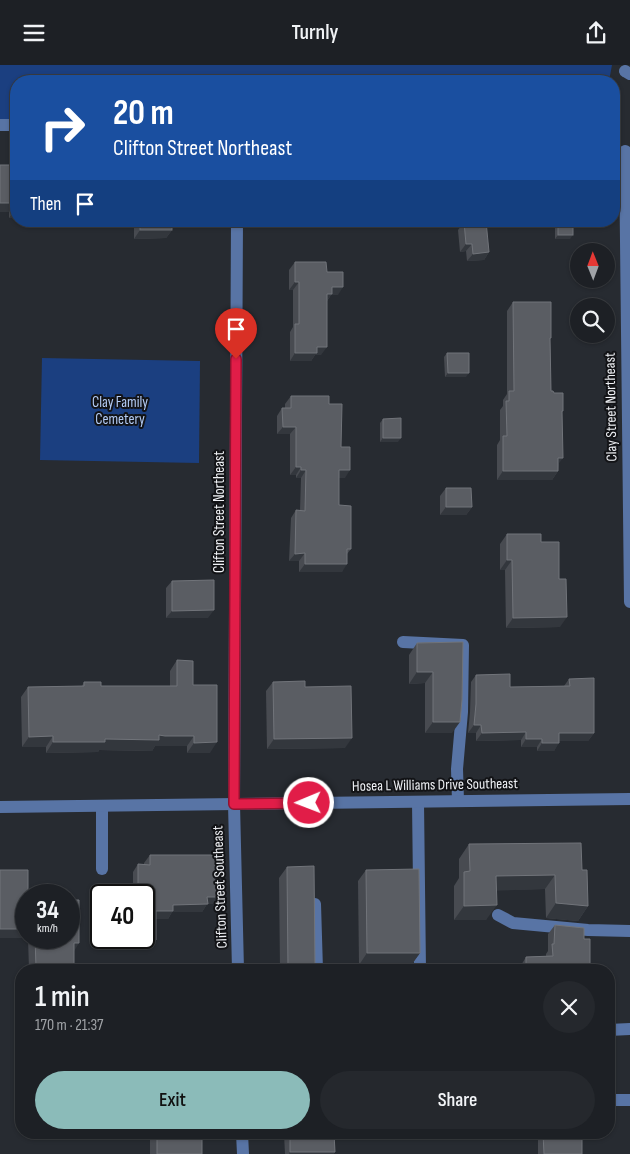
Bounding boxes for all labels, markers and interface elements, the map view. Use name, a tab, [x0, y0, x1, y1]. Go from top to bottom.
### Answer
icon: menu	[20, 19, 48, 47]
text: Turnly	[292, 19, 338, 46]
icon: share	[582, 19, 610, 47]
text: 20 m	[113, 92, 174, 135]
icon: right	[30, 95, 95, 160]
text: Clifton Street Northeast	[113, 135, 292, 162]
icon: arrive	[71, 190, 99, 218]
text: Then	[30, 193, 61, 216]
north arrow	[570, 243, 615, 287]
map controls	[570, 243, 615, 343]
button: search	[570, 298, 615, 343]
pin	[215, 308, 257, 359]
icon: arrive	[222, 315, 250, 343]
street label: Clay Street Northeast	[601, 352, 621, 462]
park label: Clay Family Cemetery	[92, 393, 148, 429]
street label: Clifton Street Northeast	[210, 451, 229, 573]
street label: Hosea L Williams Drive Southeast	[352, 774, 519, 796]
position arrow	[282, 776, 334, 828]
street label: Clifton Street Southeast	[208, 825, 232, 949]
speed limit sign: 40	[90, 884, 155, 949]
text: 34	[36, 895, 59, 926]
text: km/h	[37, 921, 58, 936]
text: 1 min	[35, 979, 90, 1015]
button: close	[543, 981, 595, 1033]
text: 170 m · 21:37	[35, 1016, 104, 1035]
button: Exit	[35, 1071, 310, 1129]
button: Share	[320, 1071, 595, 1129]

